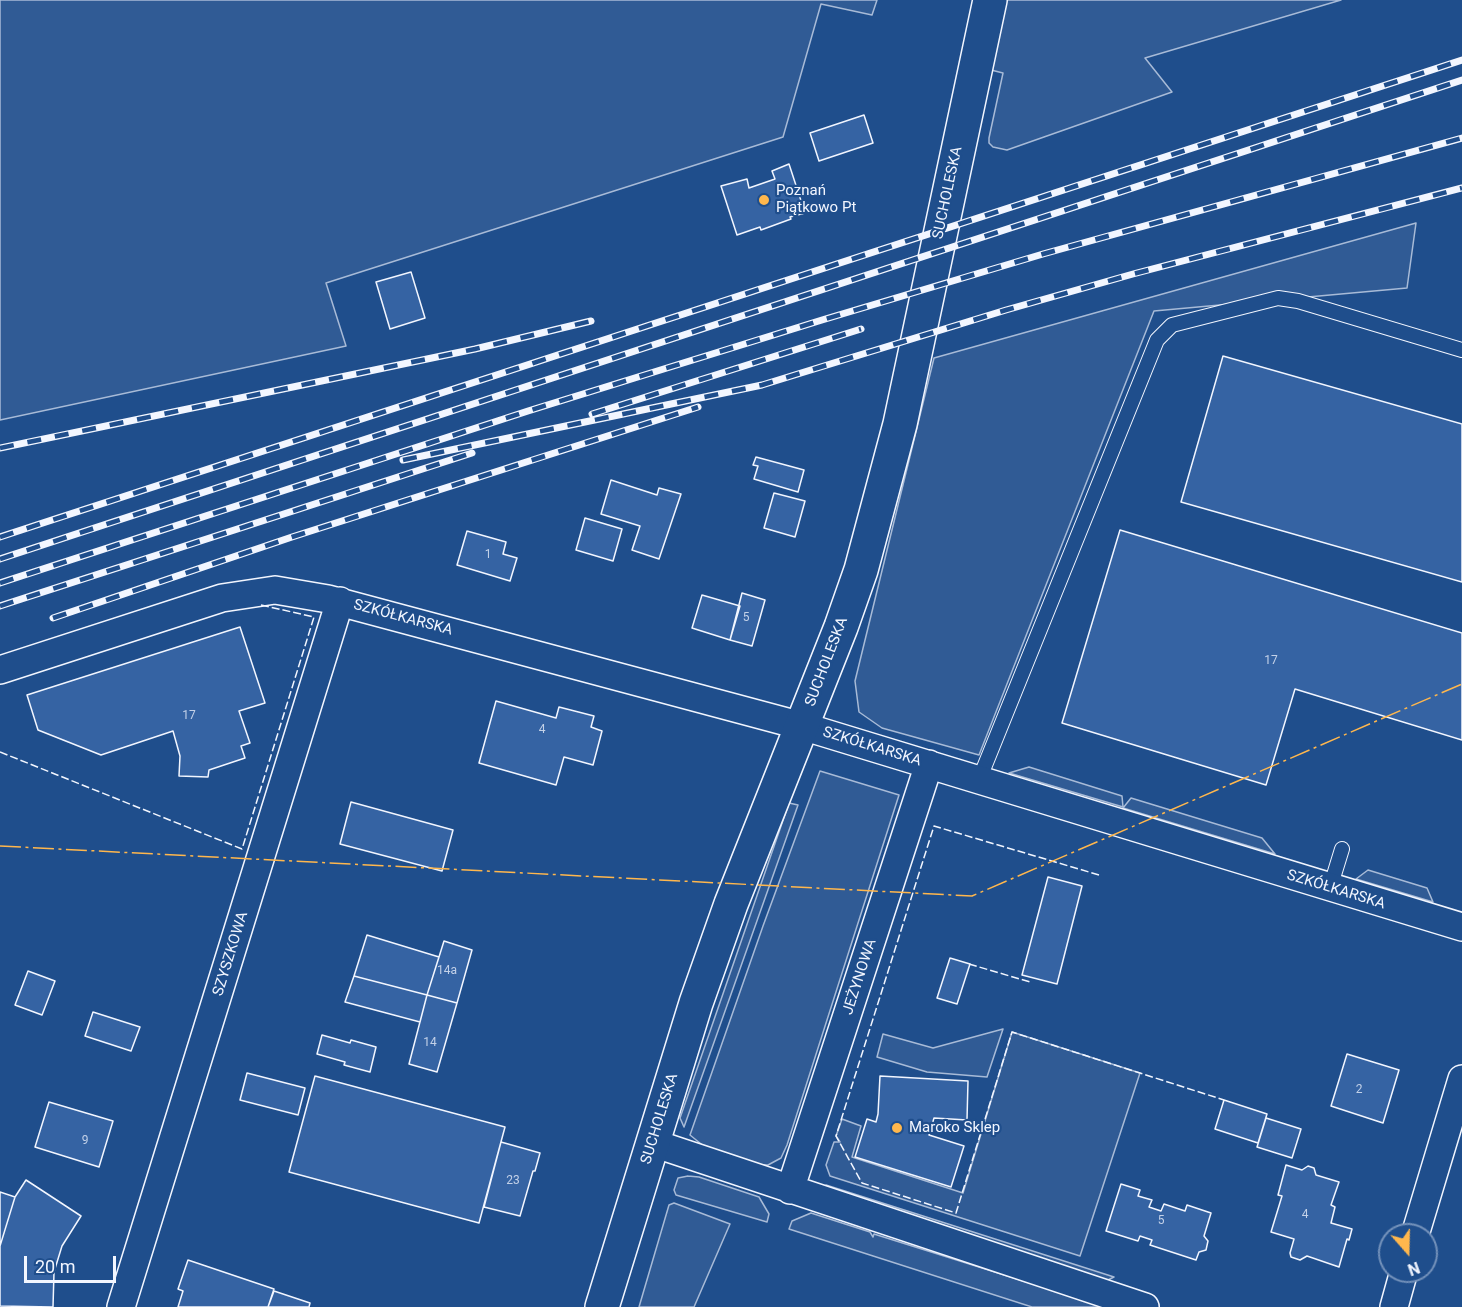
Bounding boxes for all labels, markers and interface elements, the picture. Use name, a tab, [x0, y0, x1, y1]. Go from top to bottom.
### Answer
street label: SUCHOLESKA	[929, 145, 967, 241]
place label: Poznań Piątkowo Pt	[776, 182, 856, 217]
marker: Poznań Piątkowo Pt	[757, 193, 771, 207]
house number: 1	[485, 548, 491, 562]
street label: SZKÓŁKARSKA	[351, 596, 455, 640]
house number: 5	[743, 611, 749, 625]
street label: SUCHOLESKA	[802, 615, 852, 709]
house number: 17	[1264, 654, 1278, 668]
house number: 17	[182, 709, 196, 723]
house number: 4	[539, 723, 545, 737]
street label: SZKÓŁKARSKA	[821, 723, 923, 771]
street label: SZKÓŁKARSKA	[1285, 866, 1387, 914]
street label: SZYSZKOWA	[210, 910, 252, 998]
street label: JEŻYNOWA	[839, 937, 881, 1017]
house number: 14a	[437, 964, 457, 978]
house number: 14	[423, 1036, 437, 1050]
street label: SUCHOLESKA	[638, 1071, 682, 1167]
house number: 2	[1356, 1083, 1362, 1097]
place label: Maroko Sklep	[909, 1119, 1000, 1137]
marker: Maroko Sklep	[890, 1121, 904, 1135]
house number: 9	[82, 1134, 88, 1148]
house number: 23	[506, 1174, 520, 1188]
house number: 4	[1302, 1208, 1308, 1222]
house number: 5	[1158, 1214, 1164, 1228]
north arrow	[1378, 1223, 1438, 1283]
scale bar	[27, 1244, 118, 1282]
text: 20 m	[35, 1256, 75, 1277]
text: N	[1405, 1258, 1422, 1279]

